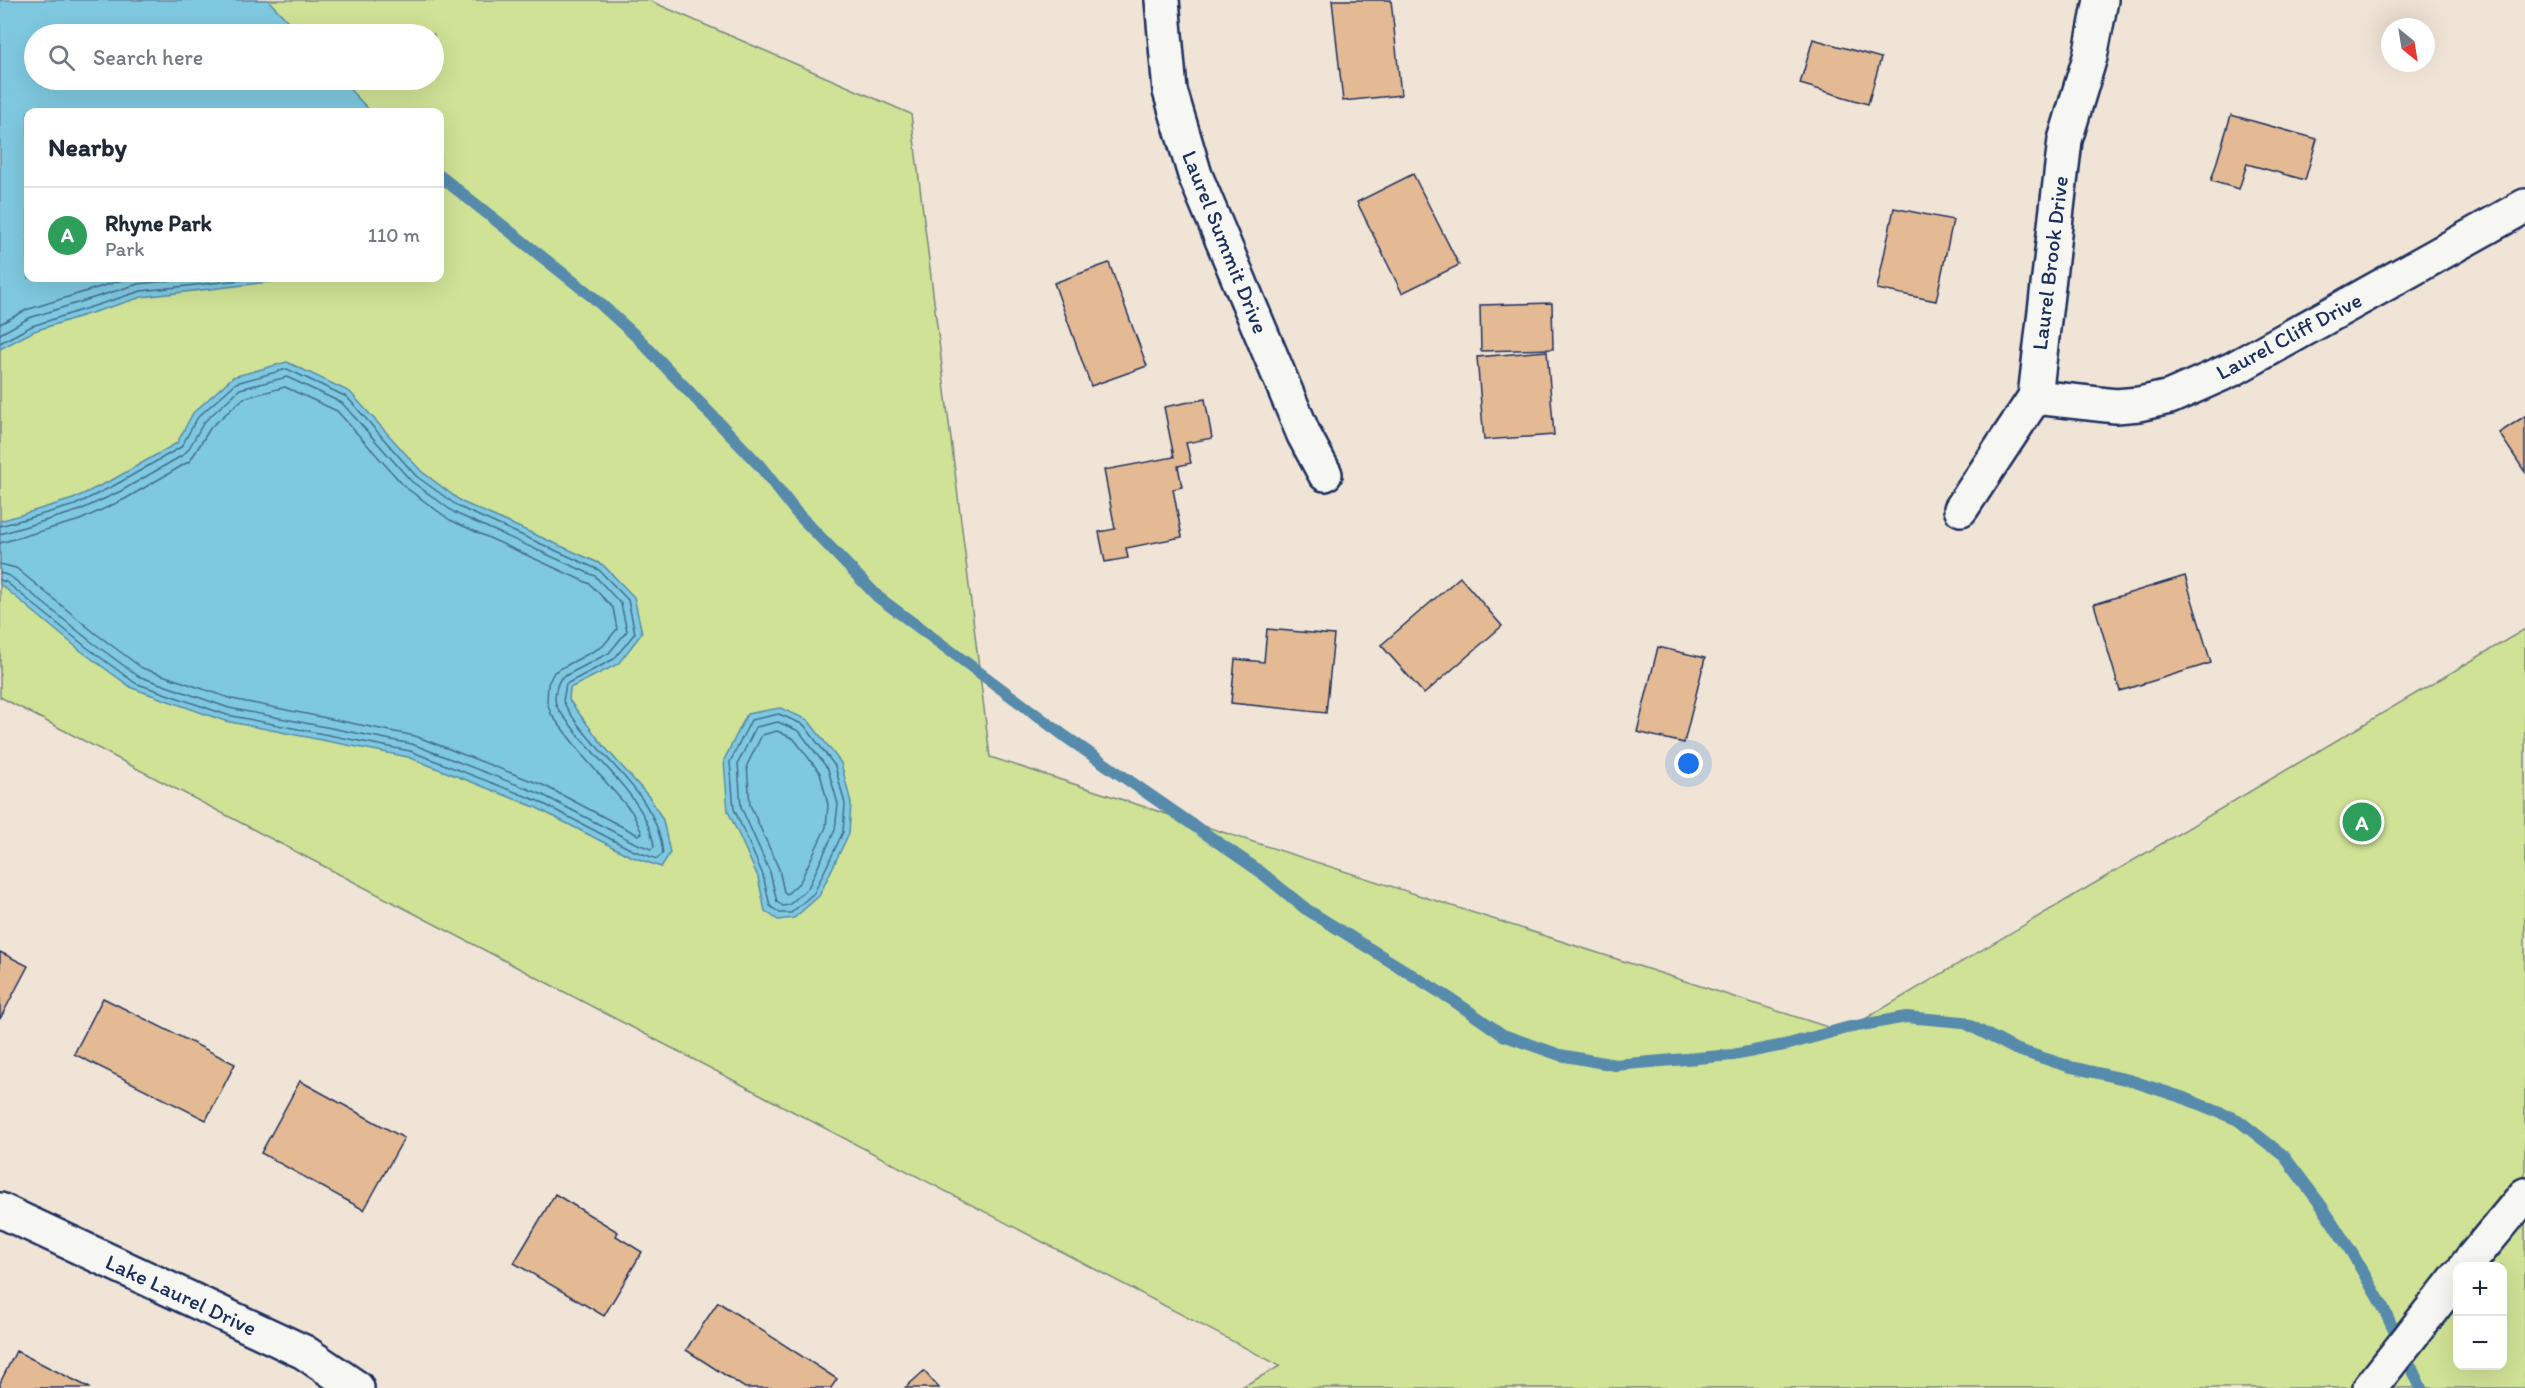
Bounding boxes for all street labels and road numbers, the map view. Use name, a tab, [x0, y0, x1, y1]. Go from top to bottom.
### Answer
street label: Laurel Summit Drive	[1176, 147, 1274, 337]
street label: Laurel Brook Drive	[2026, 174, 2074, 352]
street label: Laurel Cliff Drive	[2212, 286, 2366, 386]
street label: Lake Laurel Drive	[101, 1248, 261, 1342]

